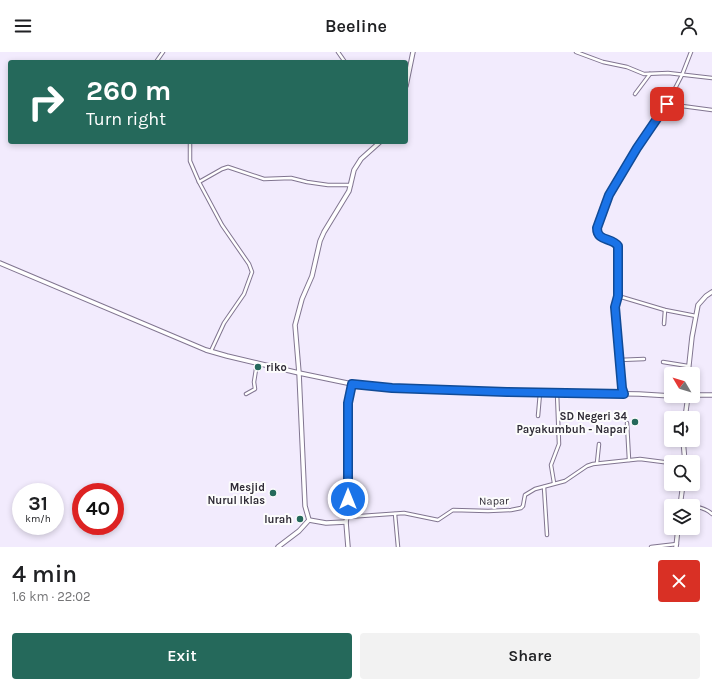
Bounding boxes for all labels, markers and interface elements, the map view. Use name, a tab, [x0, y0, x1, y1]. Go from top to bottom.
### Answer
icon: menu	[12, 15, 34, 37]
text: Beeline	[325, 15, 387, 37]
icon: person	[678, 15, 700, 37]
text: 260 m	[86, 74, 171, 107]
icon: right	[20, 76, 72, 128]
pin	[650, 87, 684, 121]
icon: arrive	[656, 93, 678, 115]
text: Turn right	[86, 108, 166, 130]
place label: riko	[266, 361, 287, 374]
marker: riko	[253, 362, 263, 372]
north arrow	[664, 367, 700, 403]
map controls	[664, 367, 700, 535]
place label: SD Negeri 34 Payakumbuh - Napar	[516, 410, 628, 436]
button: sound	[664, 411, 700, 447]
marker: SD Negeri 34 Payakumbuh - Napar	[630, 417, 640, 427]
button: search	[664, 455, 700, 491]
position arrow	[327, 478, 369, 520]
place label: Mesjid Nurul Iklas	[207, 481, 265, 507]
speed limit sign: 40	[72, 483, 124, 535]
marker: Mesjid Nurul Iklas	[268, 488, 278, 498]
text: 31	[28, 492, 48, 515]
street label: Napar	[479, 494, 509, 508]
button: layers	[664, 499, 700, 535]
text: km/h	[25, 513, 51, 525]
place label: lurah	[264, 513, 292, 526]
marker: lurah	[295, 514, 305, 524]
text: 4 min	[12, 560, 77, 588]
button: close	[658, 560, 700, 602]
text: 1.6 km · 22:02	[12, 589, 90, 604]
button: Exit	[12, 633, 352, 679]
button: Share	[360, 633, 700, 679]

